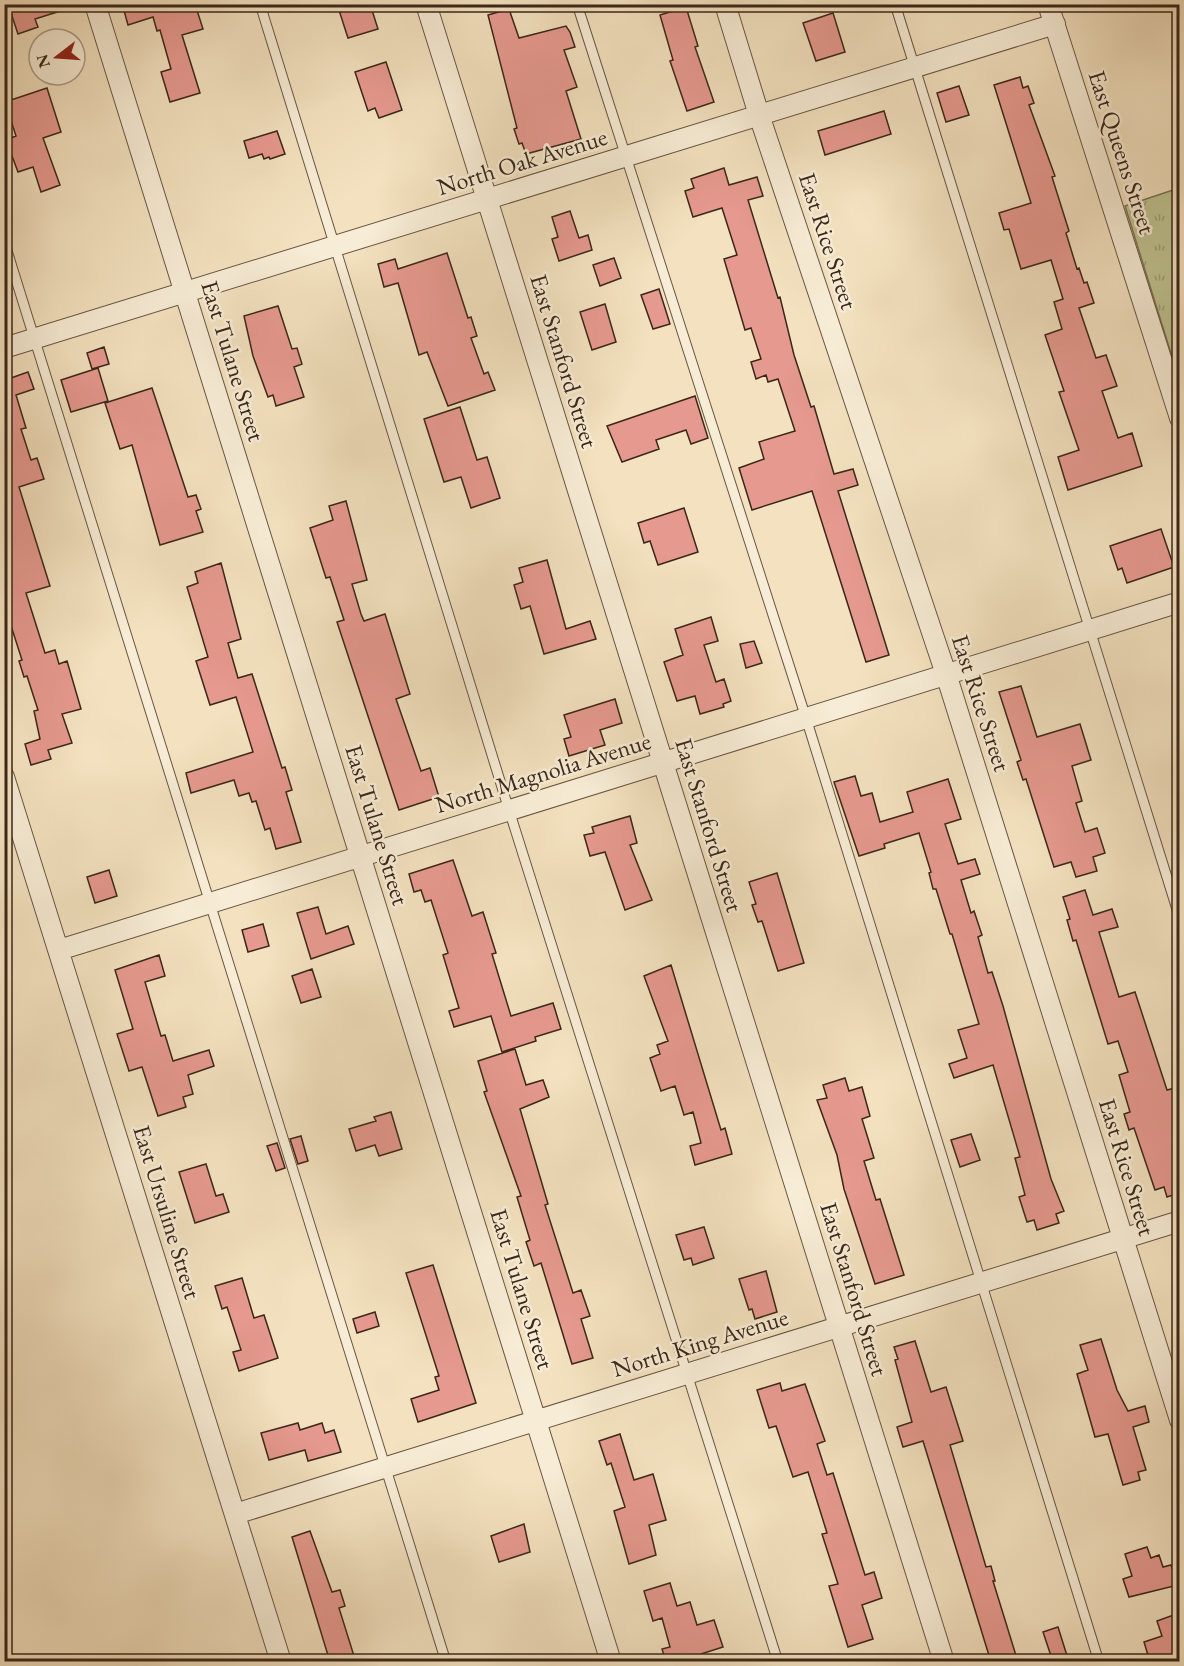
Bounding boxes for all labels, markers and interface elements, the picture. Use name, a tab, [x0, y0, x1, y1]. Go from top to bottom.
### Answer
north arrow	[27, 27, 87, 87]
text: N	[31, 52, 55, 71]
street label: East Queens Street	[1081, 66, 1164, 238]
street label: North Oak Avenue	[433, 121, 611, 202]
street label: East Rice Street	[792, 169, 865, 313]
street label: East Stanford Street	[523, 270, 606, 452]
street label: East Tulane Street	[194, 277, 273, 445]
street label: East Rice Street	[945, 631, 1018, 775]
street label: North Magnolia Avenue	[431, 725, 654, 820]
street label: East Stanford Street	[668, 734, 751, 916]
street label: East Tulane Street	[338, 741, 417, 909]
street label: East Rice Street	[1092, 1095, 1163, 1240]
street label: East Ursuline Street	[126, 1121, 209, 1303]
street label: East Stanford Street	[813, 1198, 896, 1380]
street label: East Tulane Street	[483, 1205, 562, 1373]
street label: North King Avenue	[608, 1301, 792, 1384]

